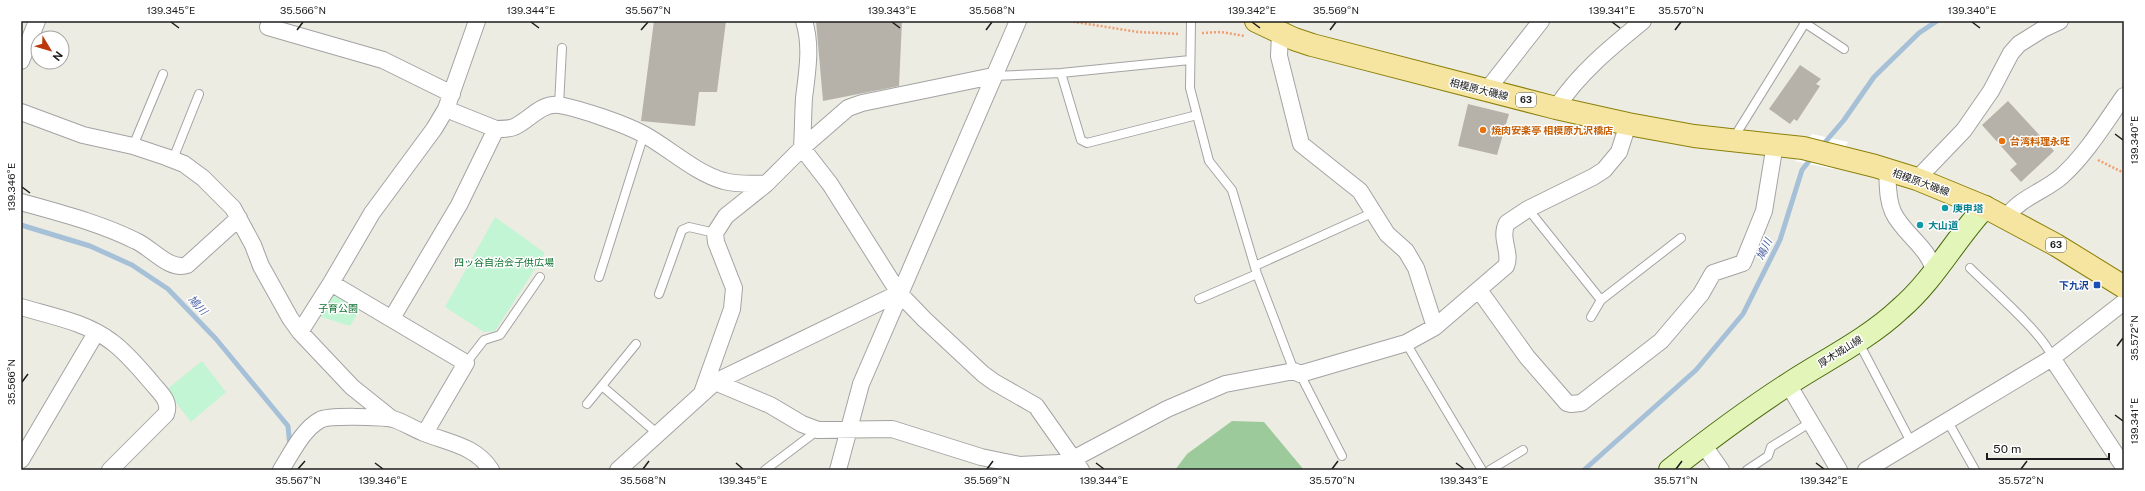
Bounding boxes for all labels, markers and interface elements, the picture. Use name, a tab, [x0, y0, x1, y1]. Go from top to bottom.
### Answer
text: 139.345°E	[147, 4, 195, 16]
text: 35.566°N	[280, 4, 326, 16]
text: 139.344°E	[507, 4, 555, 16]
text: 35.567°N	[625, 4, 671, 16]
text: 139.343°E	[868, 4, 916, 16]
text: 35.568°N	[969, 4, 1015, 16]
text: 139.342°E	[1228, 4, 1276, 16]
text: 35.569°N	[1313, 4, 1359, 16]
text: 139.341°E	[1589, 4, 1635, 16]
text: 35.570°N	[1658, 4, 1704, 16]
text: 139.340°E	[1948, 4, 1996, 16]
north arrow	[30, 30, 70, 70]
text: N	[51, 49, 65, 63]
street label: 相模原大磯線	[1448, 76, 1510, 102]
road number: 63	[1516, 93, 1536, 107]
text: 139.340°E	[2128, 116, 2140, 164]
place label: 焼肉安楽亭 相模原九沢橋店	[1491, 124, 1613, 136]
marker: 焼肉安楽亭 相模原九沢橋店	[1478, 125, 1488, 135]
place label: 台湾料理永旺	[2010, 135, 2070, 147]
marker: 台湾料理永旺	[1997, 136, 2007, 146]
text: 139.346°E	[5, 163, 17, 211]
street label: 相模原大磯線	[1891, 166, 1951, 198]
place label: 庚申塔	[1952, 202, 1984, 214]
marker: 庚申塔	[1940, 203, 1950, 213]
place label: 大山道	[1928, 219, 1959, 231]
marker: 大山道	[1915, 220, 1925, 230]
water label: 鳩川	[1754, 236, 1775, 262]
road number: 63	[2046, 238, 2066, 252]
park label: 四ッ谷自治会子供広場	[454, 256, 554, 268]
place label: 下九沢	[2059, 279, 2089, 291]
marker: 下九沢	[2092, 280, 2102, 290]
water label: 鳩川	[186, 293, 211, 318]
park label: 子育公園	[318, 302, 358, 314]
text: 35.572°N	[2128, 315, 2140, 361]
street label: 厚木城山線	[1816, 333, 1864, 369]
text: 35.566°N	[5, 359, 17, 405]
text: 139.341°E	[2128, 398, 2140, 444]
scale bar	[1987, 435, 2109, 461]
text: 50 m	[1993, 442, 2021, 456]
text: 35.567°N	[275, 474, 321, 486]
text: 139.346°E	[359, 474, 407, 486]
text: 35.568°N	[620, 474, 666, 486]
text: 139.345°E	[719, 474, 767, 486]
text: 35.569°N	[964, 474, 1010, 486]
text: 139.344°E	[1080, 474, 1128, 486]
text: 35.570°N	[1309, 474, 1355, 486]
text: 139.343°E	[1440, 474, 1488, 486]
text: 35.571°N	[1654, 474, 1698, 486]
text: 139.342°E	[1800, 474, 1848, 486]
text: 35.572°N	[1998, 474, 2044, 486]

